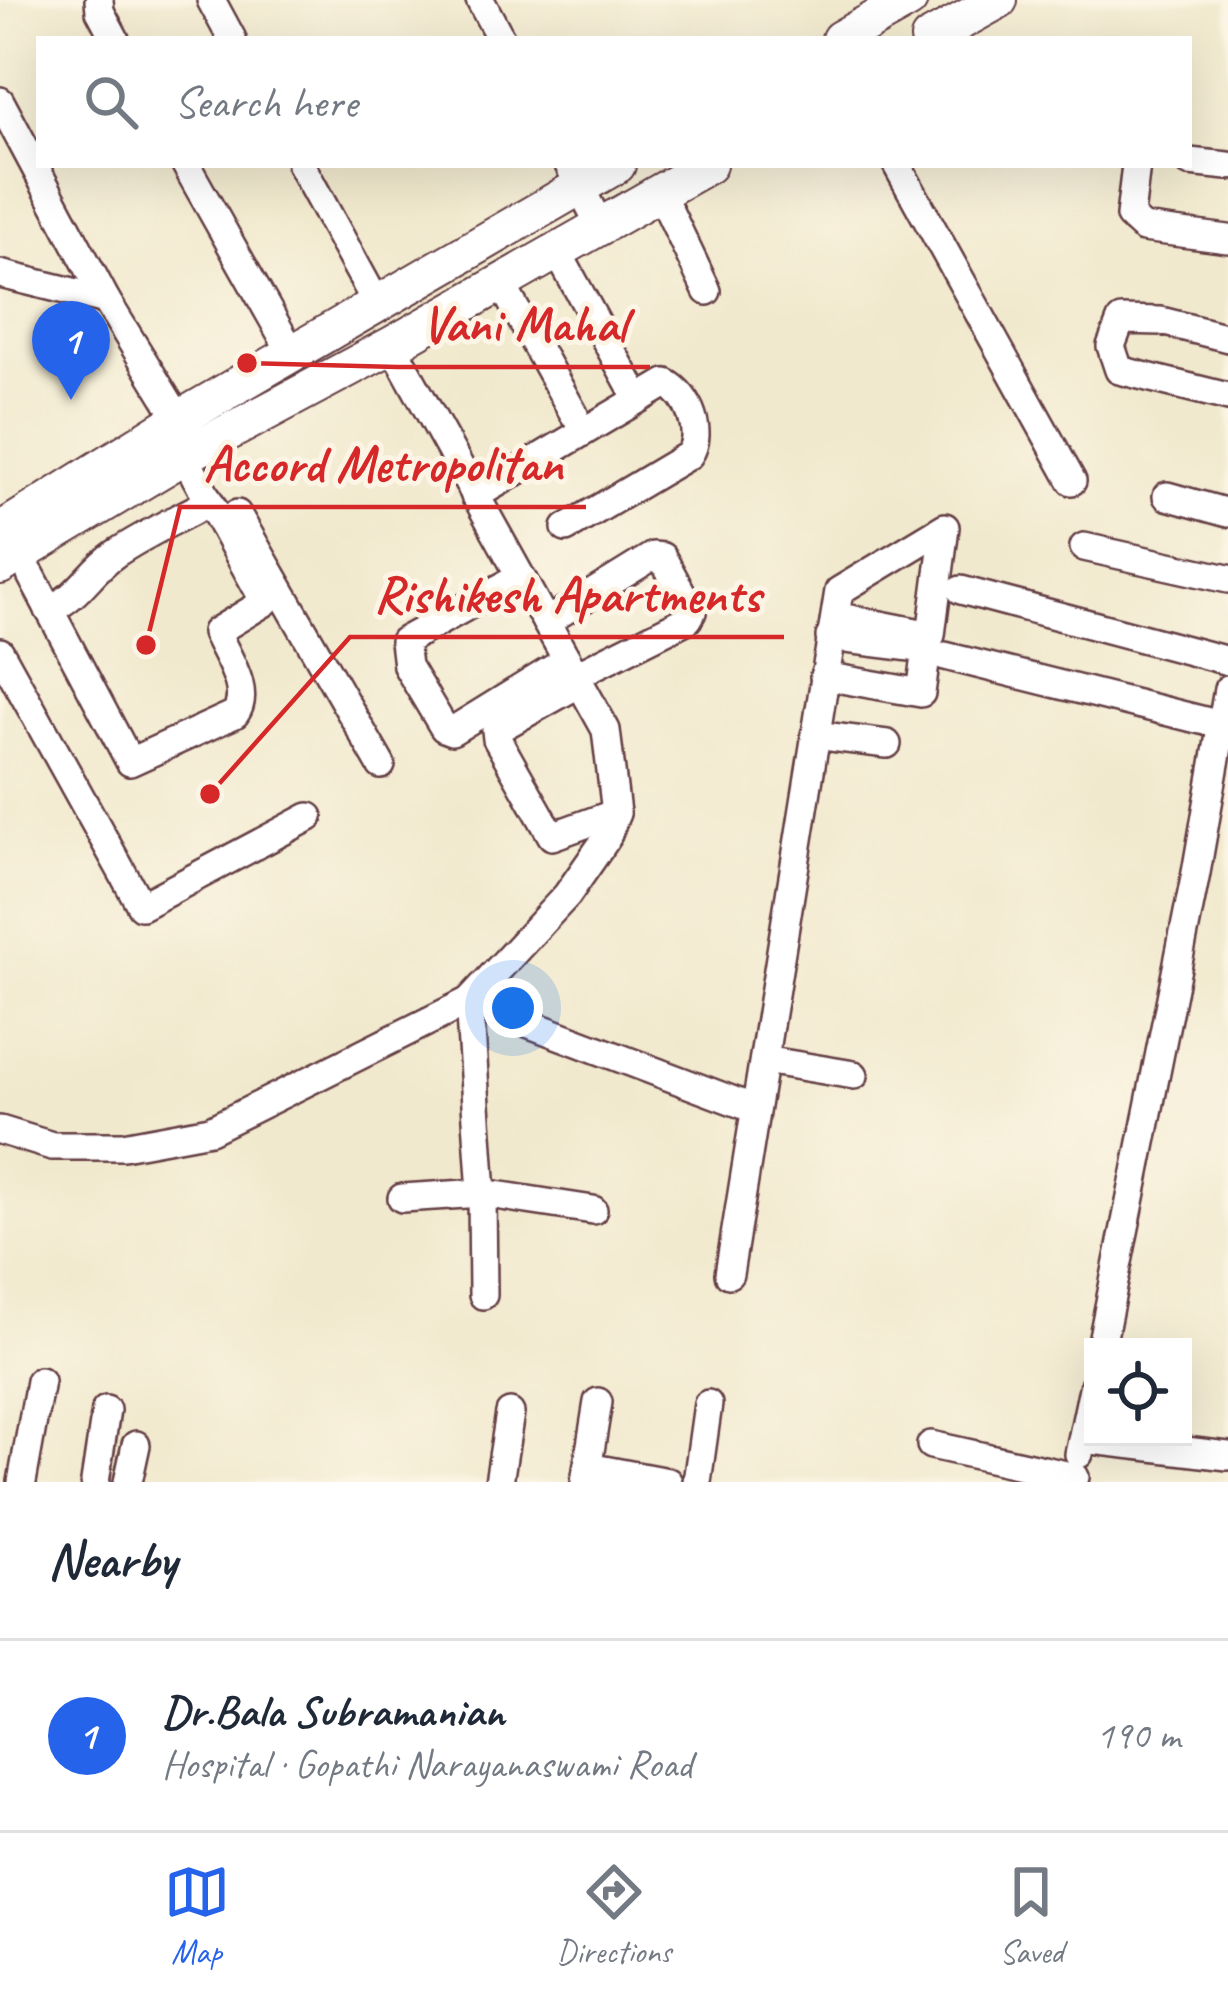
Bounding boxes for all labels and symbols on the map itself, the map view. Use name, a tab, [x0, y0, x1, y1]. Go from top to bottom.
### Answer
callout: Vani Mahal	[397, 280, 650, 367]
text: Vani Mahal	[422, 292, 635, 356]
pin: 1	[32, 301, 110, 400]
callout: Accord Metropolitan	[180, 420, 586, 507]
text: Accord Metropolitan	[203, 432, 564, 496]
callout: Rishikesh Apartments	[350, 550, 784, 637]
text: Rishikesh Apartments	[374, 563, 765, 627]
your location	[483, 978, 543, 1038]

